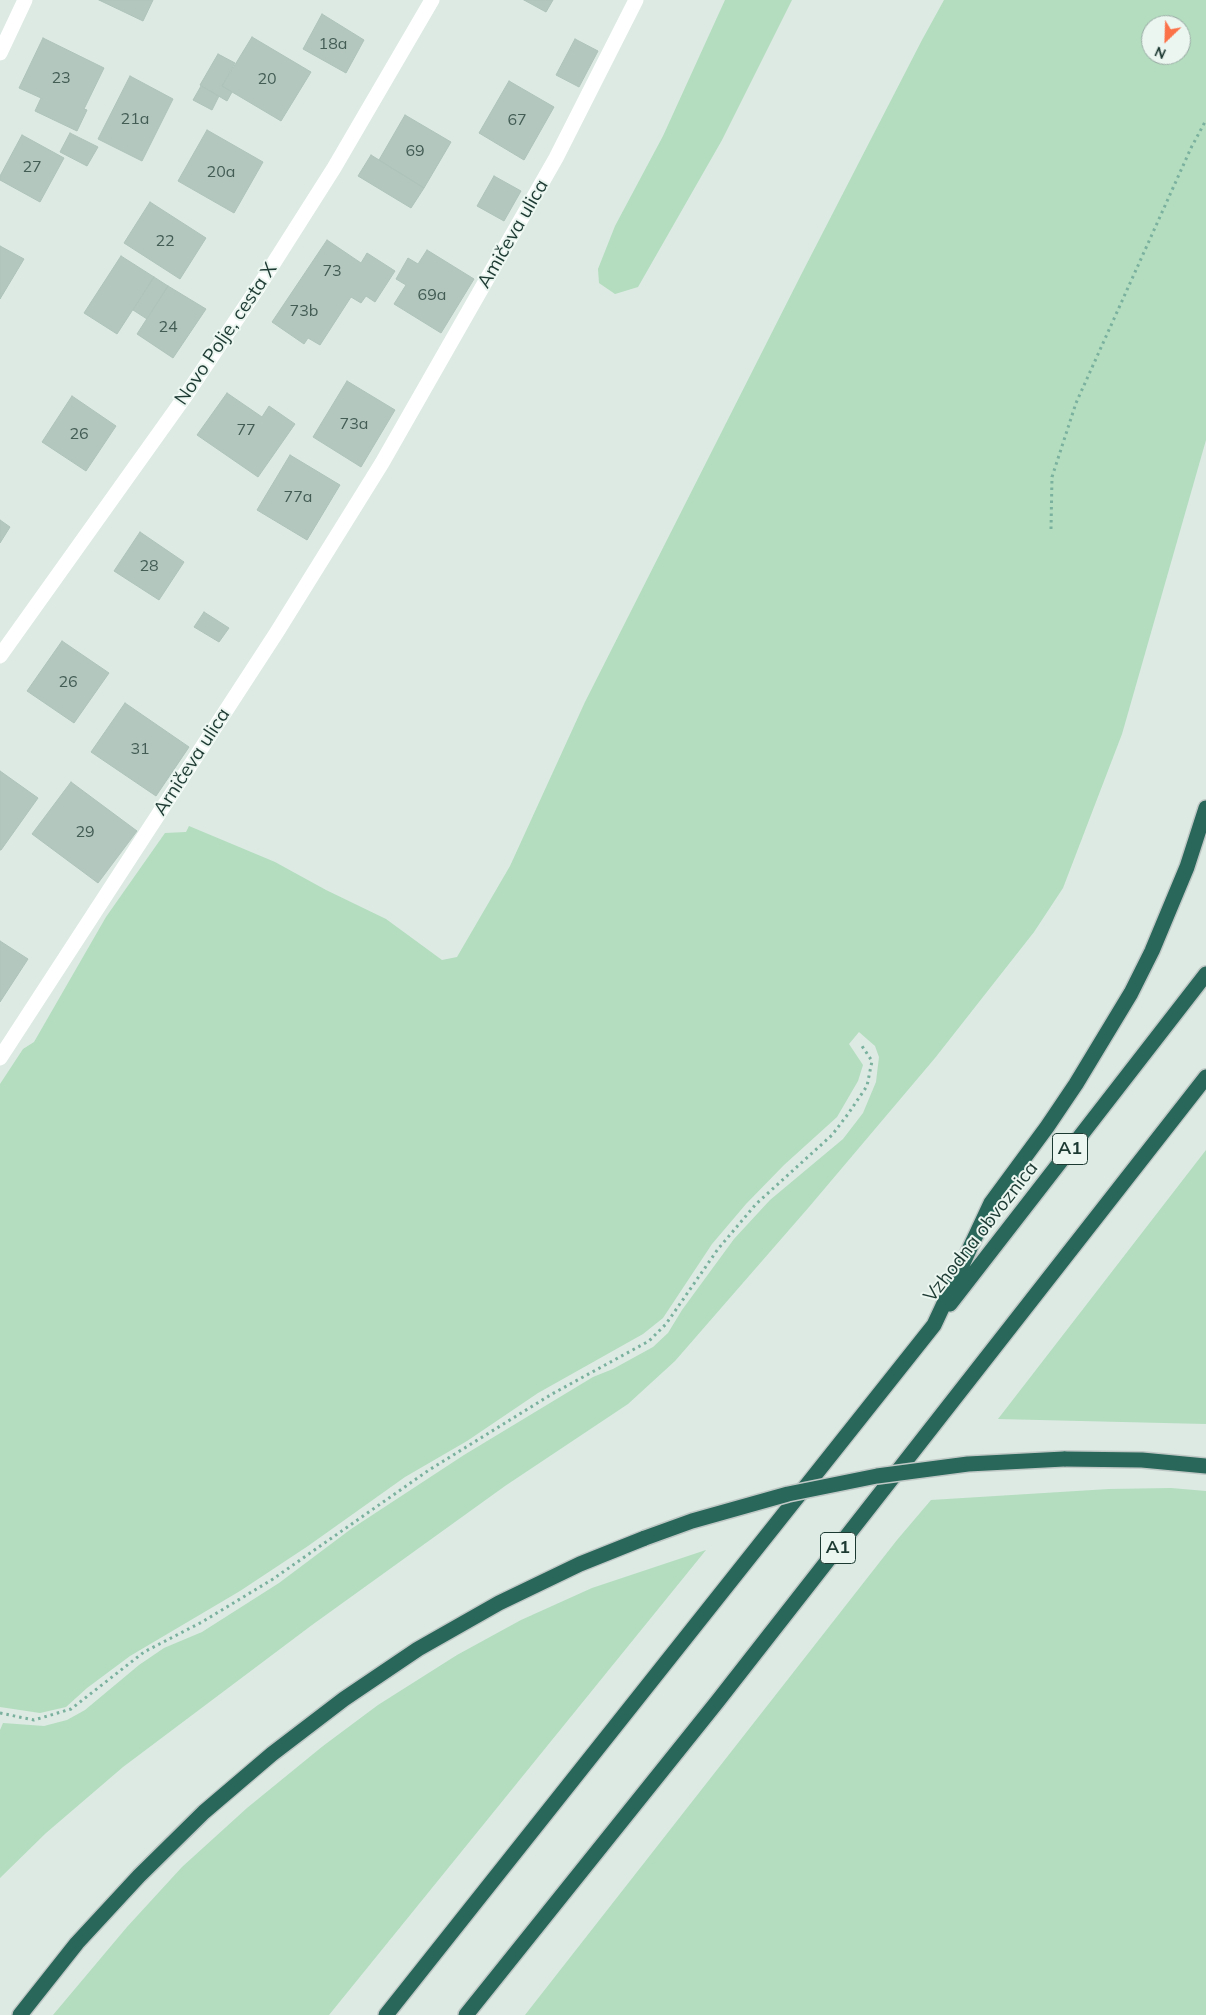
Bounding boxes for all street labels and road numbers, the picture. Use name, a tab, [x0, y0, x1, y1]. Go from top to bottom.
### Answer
street label: Amičeva ulica	[473, 176, 553, 292]
street label: Novo Polje, cesta X	[170, 259, 282, 409]
street label: Arničeva ulica	[149, 704, 235, 820]
road number: A1	[1052, 1134, 1088, 1164]
street label: Vzhodna obvoznica	[919, 1157, 1043, 1307]
road number: A1	[820, 1532, 856, 1564]

